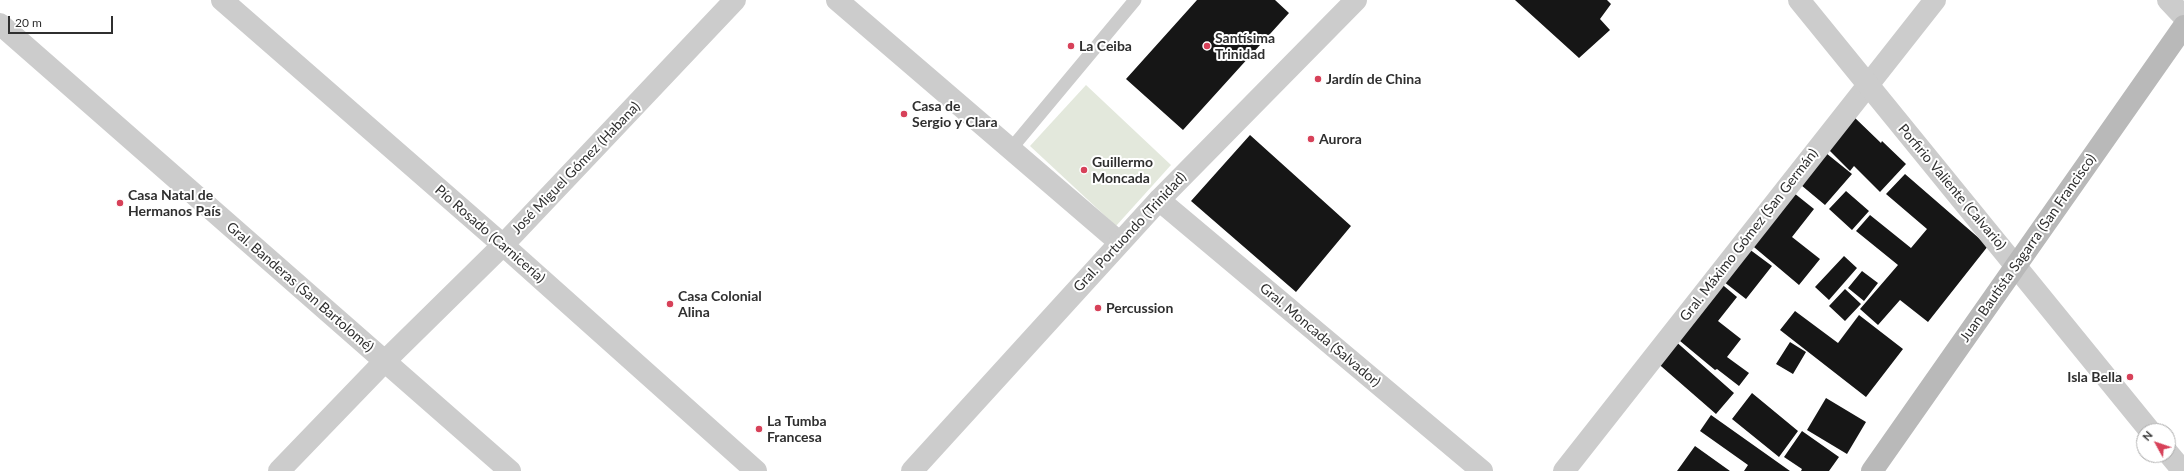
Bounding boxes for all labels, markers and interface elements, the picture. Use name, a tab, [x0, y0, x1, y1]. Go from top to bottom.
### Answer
scale bar	[10, 8, 115, 34]
text: 20 m	[15, 15, 42, 30]
place label: Santísima Trinidad	[1215, 30, 1275, 62]
place label: La Ceiba	[1079, 38, 1132, 54]
marker: La Ceiba	[1066, 41, 1076, 51]
marker: Santísima Trinidad	[1202, 41, 1212, 51]
place label: Jardín de China	[1326, 71, 1421, 87]
marker: Jardín de China	[1313, 74, 1323, 84]
street label: José Miguel Gómez (Habana)	[508, 98, 644, 238]
place label: Casa de Sergio y Clara	[912, 98, 998, 130]
marker: Casa de Sergio y Clara	[899, 109, 909, 119]
street label: Porfirio Valiente (Calvario)	[1894, 121, 2010, 253]
place label: Aurora	[1319, 131, 1362, 147]
marker: Aurora	[1306, 134, 1316, 144]
street label: Gral. Máximo Gómez (San Germán)	[1676, 145, 1822, 325]
street label: Juan Bautista Sagarra (San Francisco)	[1956, 151, 2100, 345]
place label: Guillermo Moncada	[1092, 154, 1153, 186]
marker: Guillermo Moncada	[1079, 165, 1089, 175]
street label: Gral. Portuondo (Trinidad)	[1070, 169, 1190, 295]
street label: Pío Rosado (Carnicería)	[431, 181, 549, 287]
place label: Casa Natal de Hermanos País	[128, 187, 221, 220]
marker: Casa Natal de Hermanos País	[115, 198, 125, 208]
street label: Gral. Banderas (San Bartolomé)	[223, 218, 377, 356]
street label: Gral. Moncada (Salvador)	[1256, 280, 1384, 390]
place label: Casa Colonial Alina	[678, 288, 762, 320]
marker: Casa Colonial Alina	[665, 299, 675, 309]
place label: Percussion	[1106, 300, 1173, 316]
marker: Percussion	[1093, 303, 1103, 313]
place label: Isla Bella	[2067, 369, 2122, 385]
marker: Isla Bella	[2125, 372, 2135, 382]
place label: La Tumba Francesa	[767, 413, 827, 446]
north arrow	[2136, 423, 2176, 463]
marker: La Tumba Francesa	[754, 424, 764, 434]
text: N	[2139, 428, 2155, 443]

